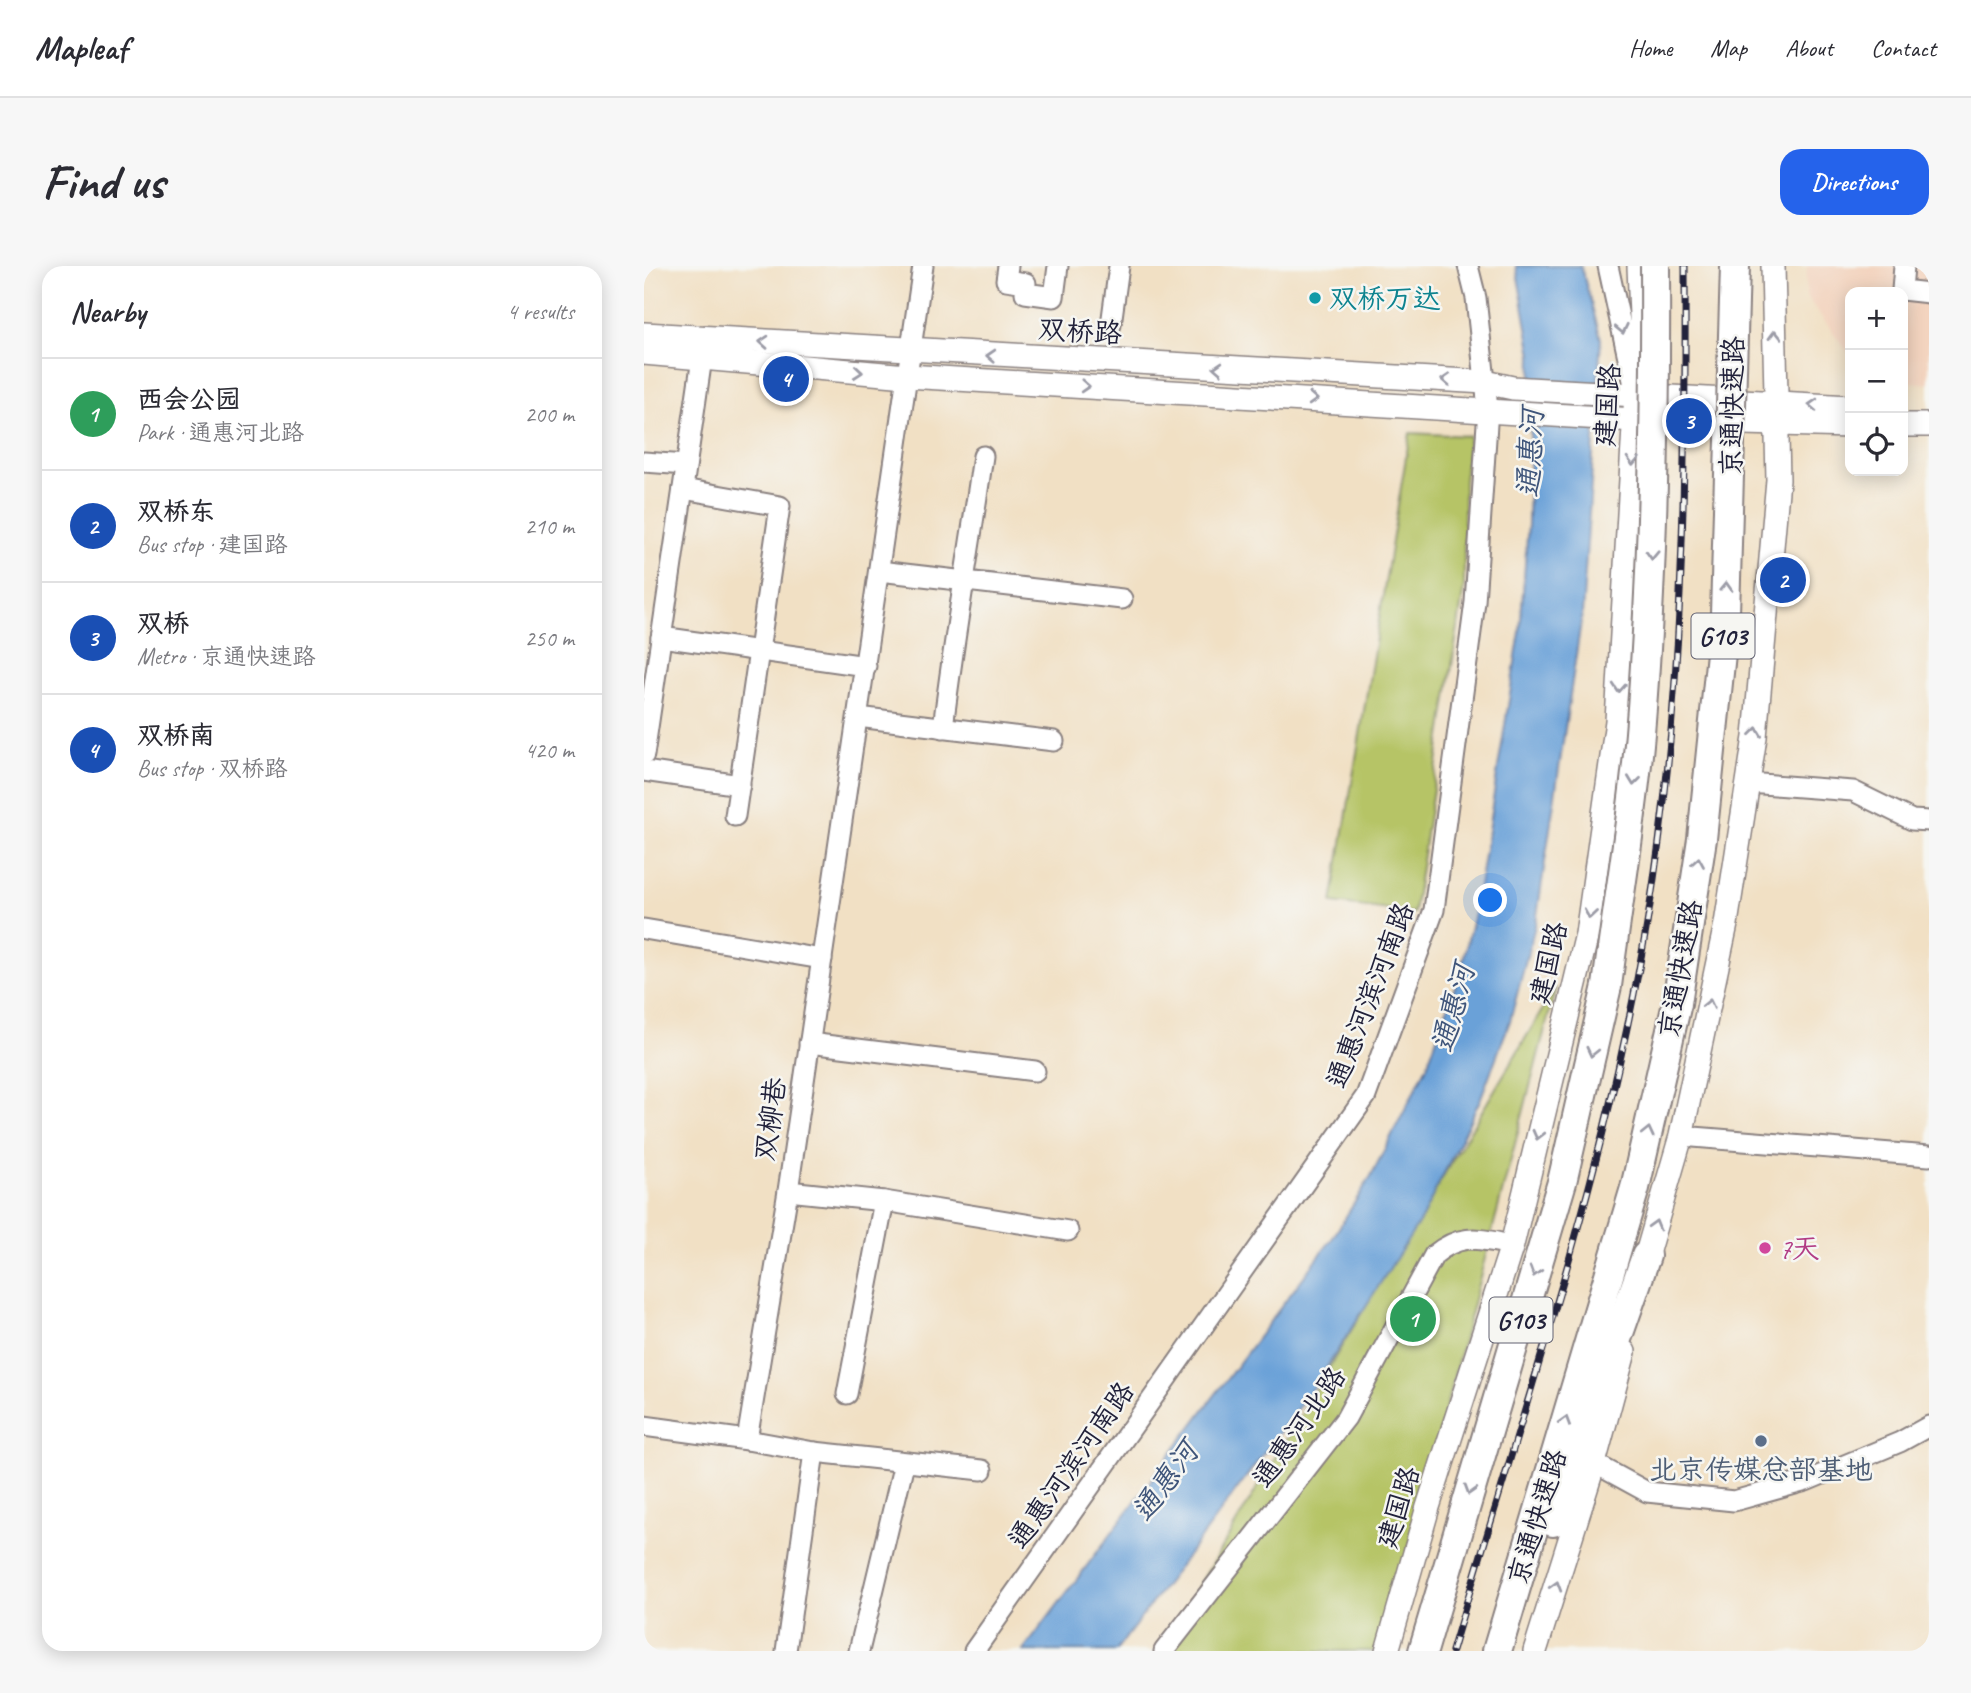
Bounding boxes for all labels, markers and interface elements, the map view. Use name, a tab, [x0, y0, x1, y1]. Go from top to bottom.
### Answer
text: Mapleaf	[35, 27, 127, 69]
text: Home	[1629, 33, 1672, 63]
text: Map	[1710, 33, 1747, 63]
text: About	[1785, 33, 1833, 63]
text: Contact	[1871, 33, 1936, 63]
button: Directions	[1780, 149, 1929, 215]
text: Find us	[42, 151, 164, 213]
place label: 双桥万达	[1329, 281, 1441, 316]
map controls	[1845, 287, 1908, 476]
button: +	[1845, 287, 1908, 350]
marker: 双桥万达	[1307, 290, 1323, 306]
text: Nearby	[70, 293, 146, 331]
text: 4 results	[507, 297, 574, 326]
street label: 双桥路	[1037, 311, 1123, 351]
one-way arrow	[1613, 323, 1628, 335]
one-way arrow	[1767, 329, 1783, 340]
one-way arrow	[758, 335, 769, 350]
street label: 京通快速路	[1713, 336, 1751, 476]
one-way arrow	[986, 348, 997, 363]
button: −	[1845, 350, 1908, 413]
pin: 4	[763, 353, 809, 405]
one-way arrow	[1213, 360, 1224, 375]
street label: 建国路	[1587, 362, 1627, 448]
one-way arrow	[853, 364, 864, 379]
one-way arrow	[1440, 373, 1451, 388]
one-way arrow	[1080, 379, 1091, 394]
text: 西会公园	[137, 383, 241, 416]
one-way arrow	[1307, 391, 1318, 406]
pin: 3	[1666, 395, 1712, 447]
one-way arrow	[1807, 398, 1818, 413]
text: 1	[88, 400, 98, 429]
text: 200 m	[525, 400, 574, 429]
water label: 通惠河	[1509, 402, 1552, 499]
button: locate	[1845, 413, 1908, 476]
text: Park · 通惠河北路	[137, 418, 304, 447]
one-way arrow	[1626, 456, 1641, 467]
text: 双桥东	[137, 495, 215, 528]
text: 2	[88, 512, 98, 541]
text: 210 m	[525, 512, 574, 541]
text: Bus stop · 建国路	[137, 530, 288, 559]
one-way arrow	[1644, 549, 1659, 560]
pin: 2	[1760, 554, 1806, 606]
one-way arrow	[1719, 582, 1734, 593]
text: 双桥	[137, 607, 189, 640]
road number: G103	[1692, 614, 1754, 658]
text: 3	[88, 624, 98, 653]
text: 250 m	[525, 624, 574, 653]
text: Metro · 京通快速路	[137, 642, 315, 671]
one-way arrow	[1612, 683, 1627, 694]
text: 双桥南	[137, 719, 215, 752]
one-way arrow	[1748, 726, 1763, 738]
text: 4	[88, 736, 98, 765]
text: 420 m	[525, 736, 574, 765]
text: Bus stop · 双桥路	[137, 754, 288, 783]
one-way arrow	[1627, 776, 1642, 787]
one-way arrow	[1690, 857, 1705, 868]
your location	[1473, 883, 1507, 917]
street label: 通惠河滨河南路	[1319, 897, 1421, 1093]
street label: 京通快速路	[1651, 897, 1709, 1041]
one-way arrow	[1583, 908, 1598, 920]
street label: 建国路	[1521, 918, 1575, 1008]
water label: 通惠河	[1423, 955, 1484, 1056]
one-way arrow	[1701, 998, 1715, 1010]
one-way arrow	[1585, 1046, 1600, 1058]
street label: 双柳巷	[747, 1074, 793, 1163]
one-way arrow	[1639, 1126, 1654, 1138]
one-way arrow	[1532, 1129, 1547, 1141]
one-way arrow	[1646, 1219, 1661, 1231]
place label: 7天	[1779, 1231, 1820, 1266]
marker: 7天	[1757, 1240, 1773, 1256]
one-way arrow	[1529, 1266, 1544, 1278]
pin: 1	[1390, 1293, 1436, 1345]
road number: G103	[1490, 1298, 1552, 1343]
street label: 通惠河北路	[1245, 1360, 1353, 1494]
street label: 通惠河滨河南路	[1000, 1375, 1142, 1555]
one-way arrow	[1557, 1416, 1572, 1428]
water label: 通惠河	[1123, 1429, 1210, 1529]
marker: 北京传媒总部基地	[1753, 1433, 1769, 1449]
street label: 京通快速路	[1500, 1445, 1574, 1589]
place label: 北京传媒总部基地	[1649, 1452, 1873, 1487]
street label: 建国路	[1369, 1462, 1427, 1552]
one-way arrow	[1464, 1484, 1479, 1496]
one-way arrow	[1547, 1580, 1562, 1592]

